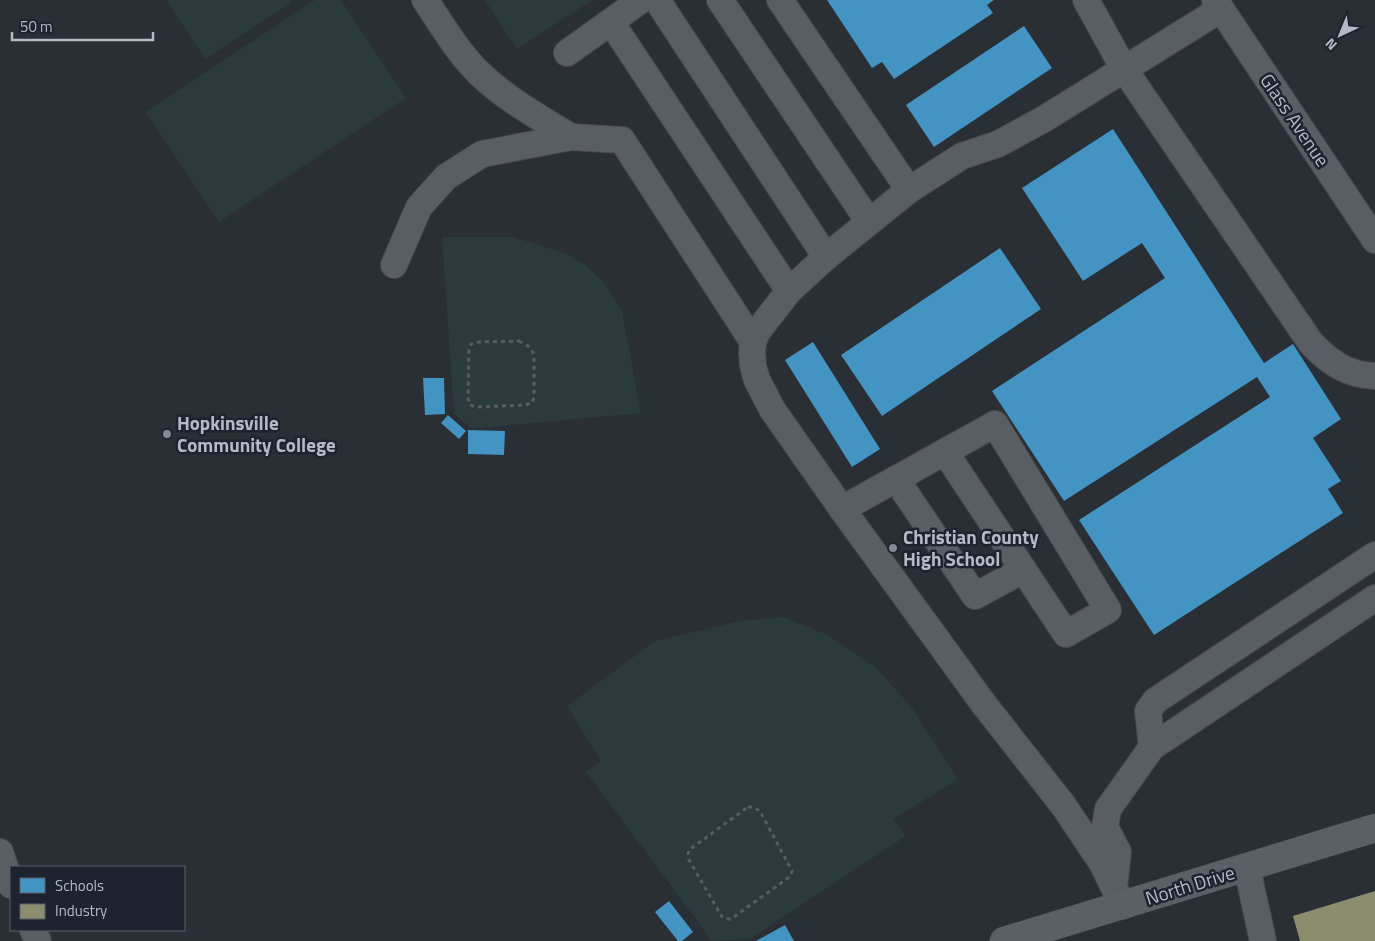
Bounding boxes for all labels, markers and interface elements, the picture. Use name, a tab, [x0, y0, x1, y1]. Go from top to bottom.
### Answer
scale bar	[12, 10, 154, 42]
north arrow	[1315, 10, 1365, 60]
text: 50 m	[20, 15, 53, 38]
text: N	[1320, 34, 1341, 56]
street label: Glass Avenue	[1254, 67, 1337, 172]
place label: Hopkinsville Community College	[177, 408, 336, 459]
marker: Hopkinsville Community College	[161, 428, 173, 440]
place label: Christian County High School	[903, 522, 1039, 573]
marker: Christian County High School	[887, 542, 899, 554]
street label: North Drive	[1142, 857, 1238, 912]
legend	[10, 866, 185, 931]
text: Schools	[55, 874, 104, 897]
text: Industry	[55, 899, 107, 922]

